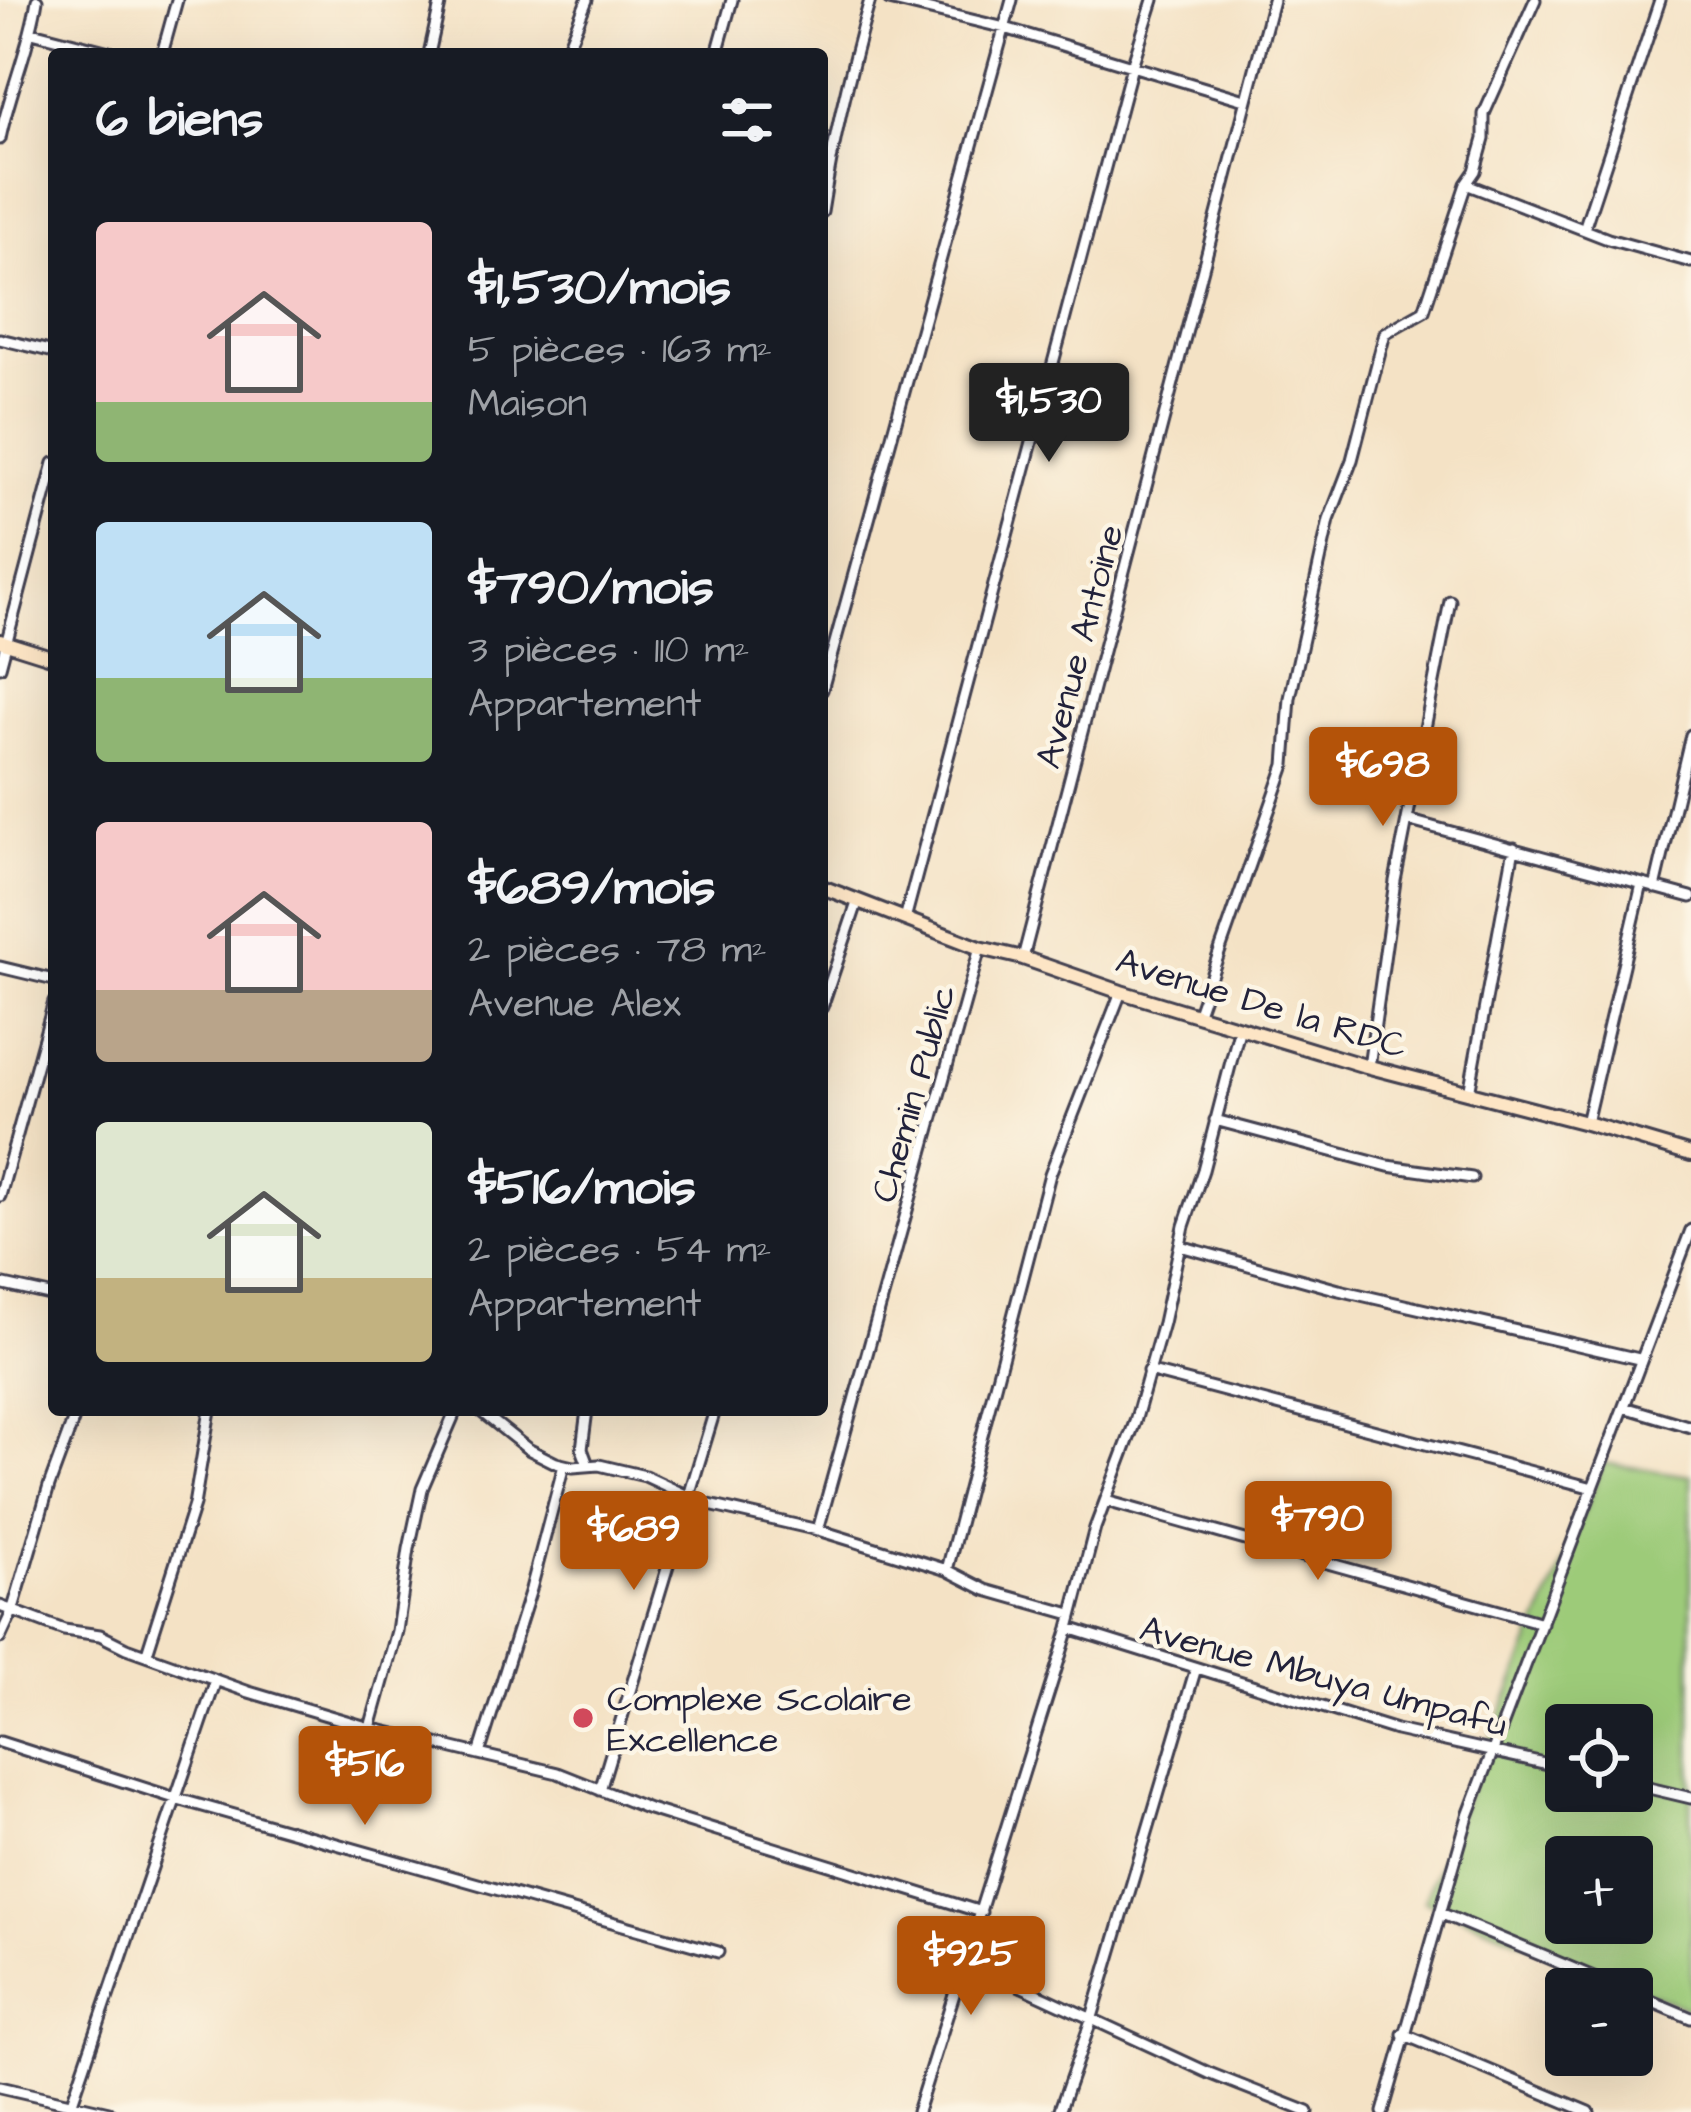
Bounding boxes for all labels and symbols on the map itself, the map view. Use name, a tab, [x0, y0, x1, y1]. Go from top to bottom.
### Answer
pin: $1,530	[951, 363, 1147, 465]
street label: Avenue Antoine	[1023, 519, 1137, 774]
pin: $698	[1312, 727, 1454, 829]
street label: Avenue De la RDC	[1110, 936, 1413, 1073]
street label: Chemin Public	[859, 979, 970, 1208]
pin: $790	[1247, 1481, 1389, 1583]
pin: $689	[563, 1491, 705, 1593]
street label: Avenue Mbuya Umpafu	[1134, 1604, 1513, 1751]
place label: Complexe Scolaire Excellence	[607, 1674, 912, 1766]
marker: Complexe Scolaire Excellence	[570, 1705, 596, 1731]
pin: $516	[294, 1726, 436, 1828]
pin: $925	[900, 1916, 1042, 2018]

